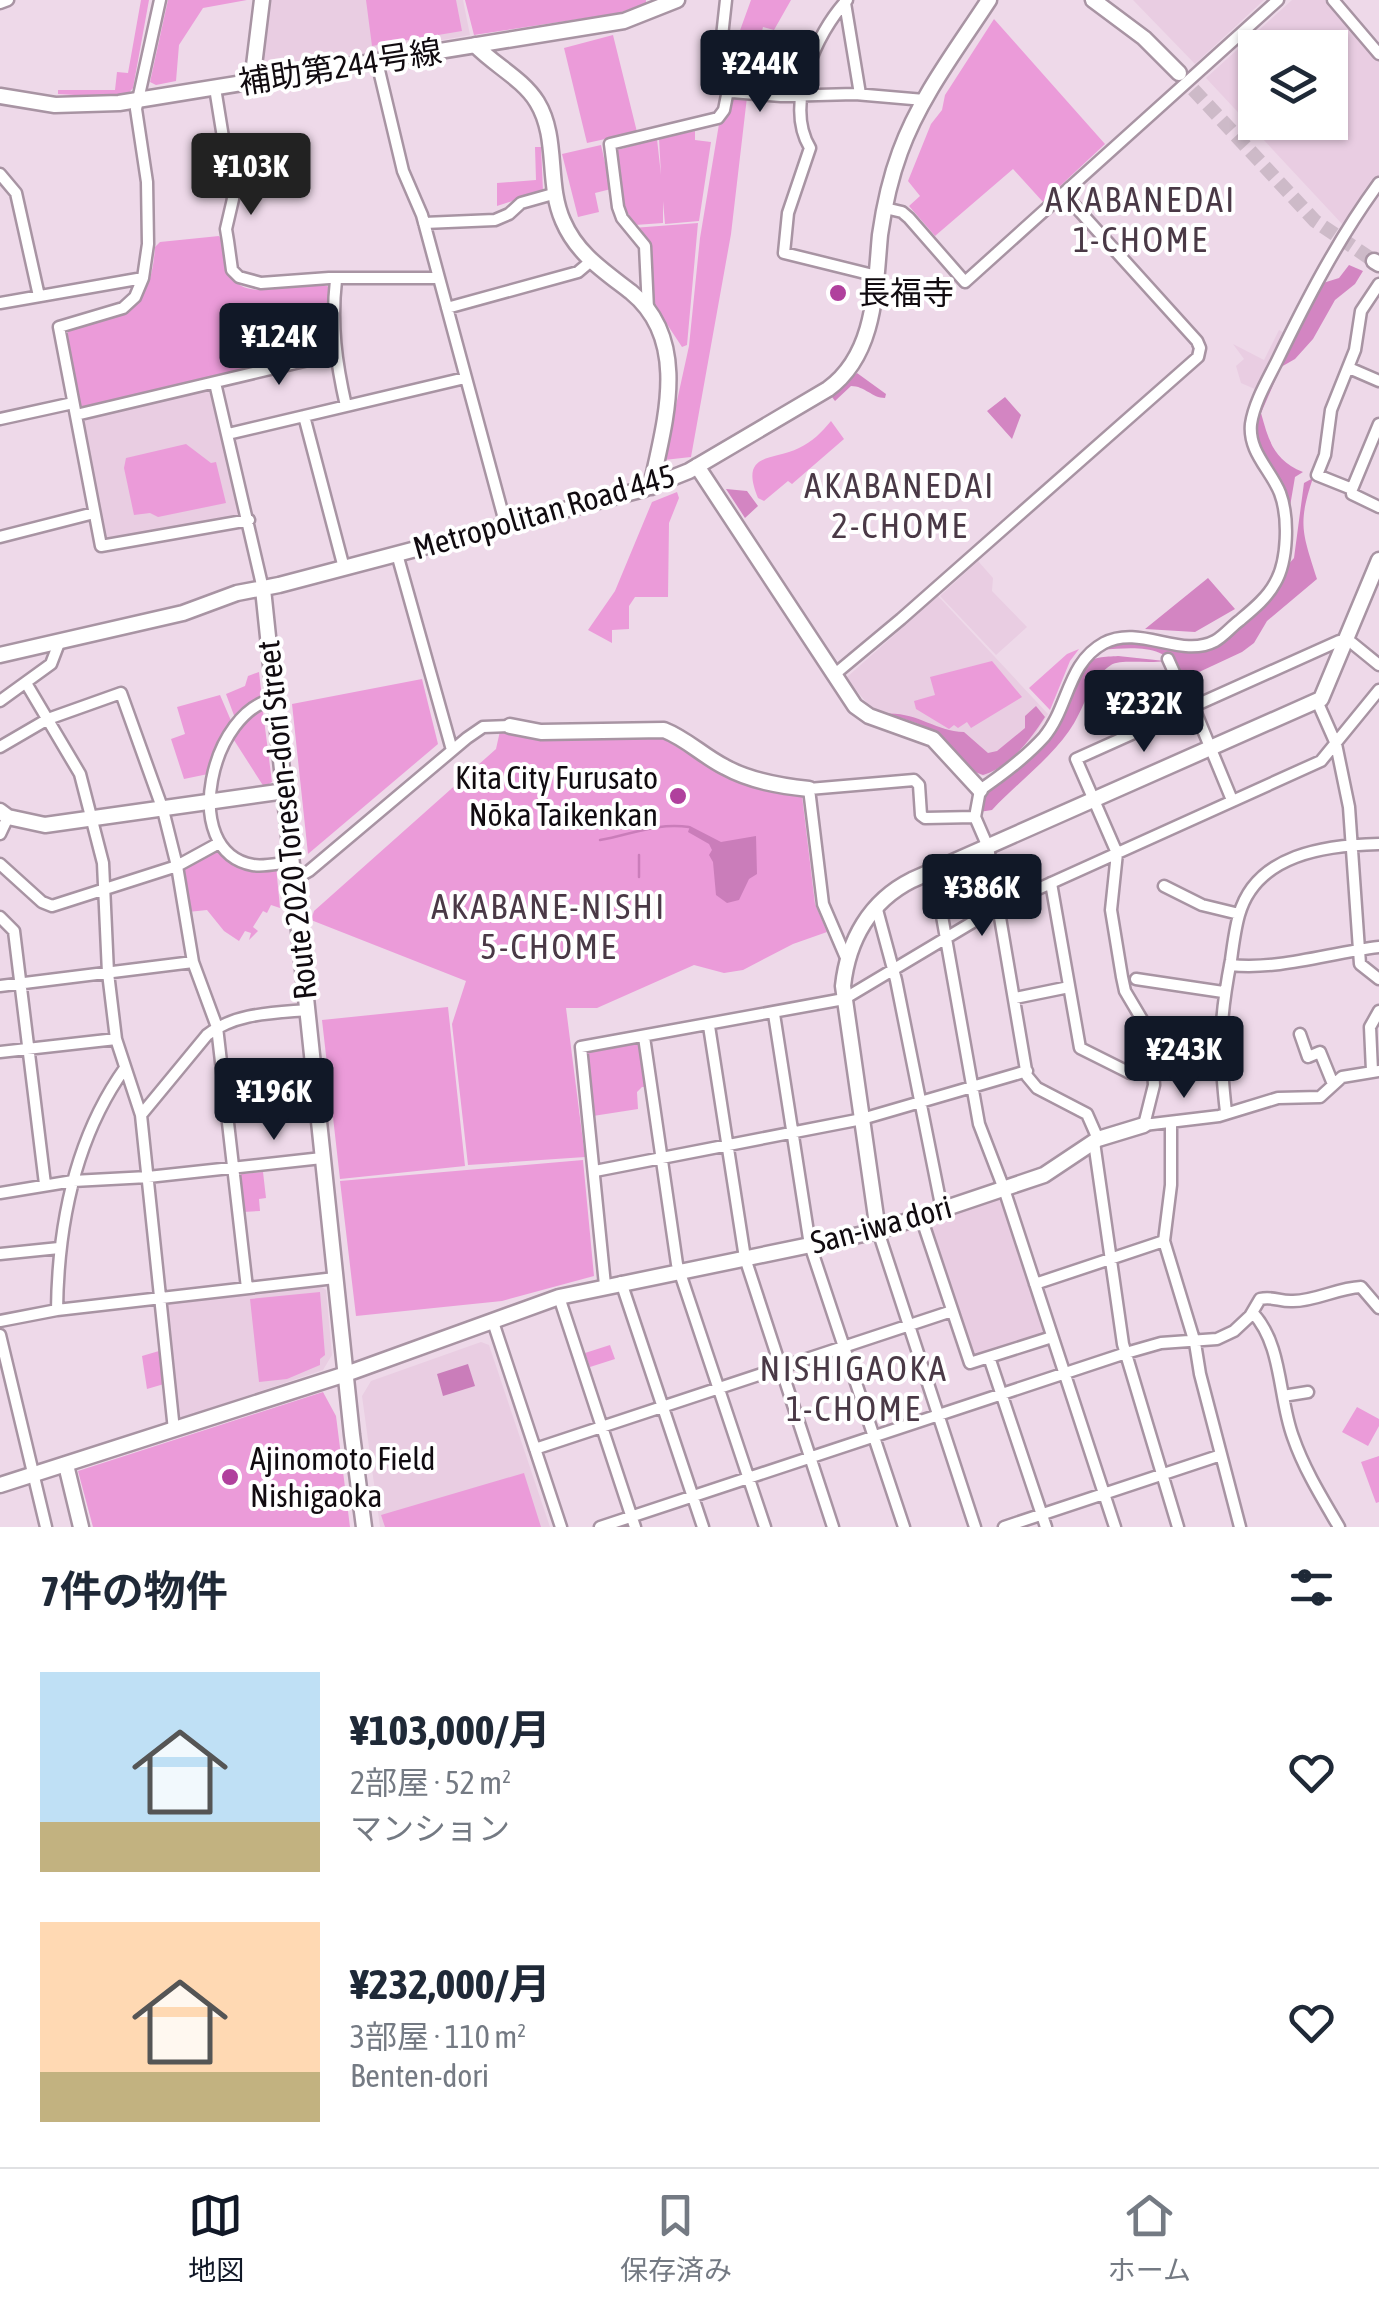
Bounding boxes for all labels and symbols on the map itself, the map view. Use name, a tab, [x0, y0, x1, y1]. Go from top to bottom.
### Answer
pin: ¥244K	[690, 30, 830, 115]
street label: 補助第244号線	[236, 32, 444, 101]
pin: ¥103K	[181, 133, 321, 218]
district label: AKABANEDAI 1-CHOME	[1045, 179, 1237, 259]
place label: 長福寺	[858, 274, 954, 311]
marker: 長福寺	[827, 282, 849, 304]
pin: ¥124K	[209, 303, 349, 388]
street label: Metropolitan Road 445	[409, 456, 679, 567]
district label: AKABANEDAI 2-CHOME	[804, 465, 996, 545]
street label: Route 2020 Toresen-dori Street	[249, 639, 324, 1001]
pin: ¥232K	[1074, 670, 1214, 755]
place label: Kita City Furusato Nōka Taikenkan	[455, 759, 658, 833]
marker: Kita City Furusato Nōka Taikenkan	[667, 785, 689, 807]
pin: ¥386K	[912, 854, 1052, 939]
district label: AKABANE-NISHI 5-CHOME	[431, 886, 667, 966]
pin: ¥243K	[1114, 1016, 1254, 1101]
pin: ¥196K	[204, 1058, 344, 1143]
street label: San-iwa dori	[806, 1188, 955, 1261]
district label: NISHIGAOKA 1-CHOME	[760, 1348, 948, 1428]
place label: Ajinomoto Field Nishigaoka	[250, 1440, 435, 1514]
marker: Ajinomoto Field Nishigaoka	[219, 1466, 241, 1488]

